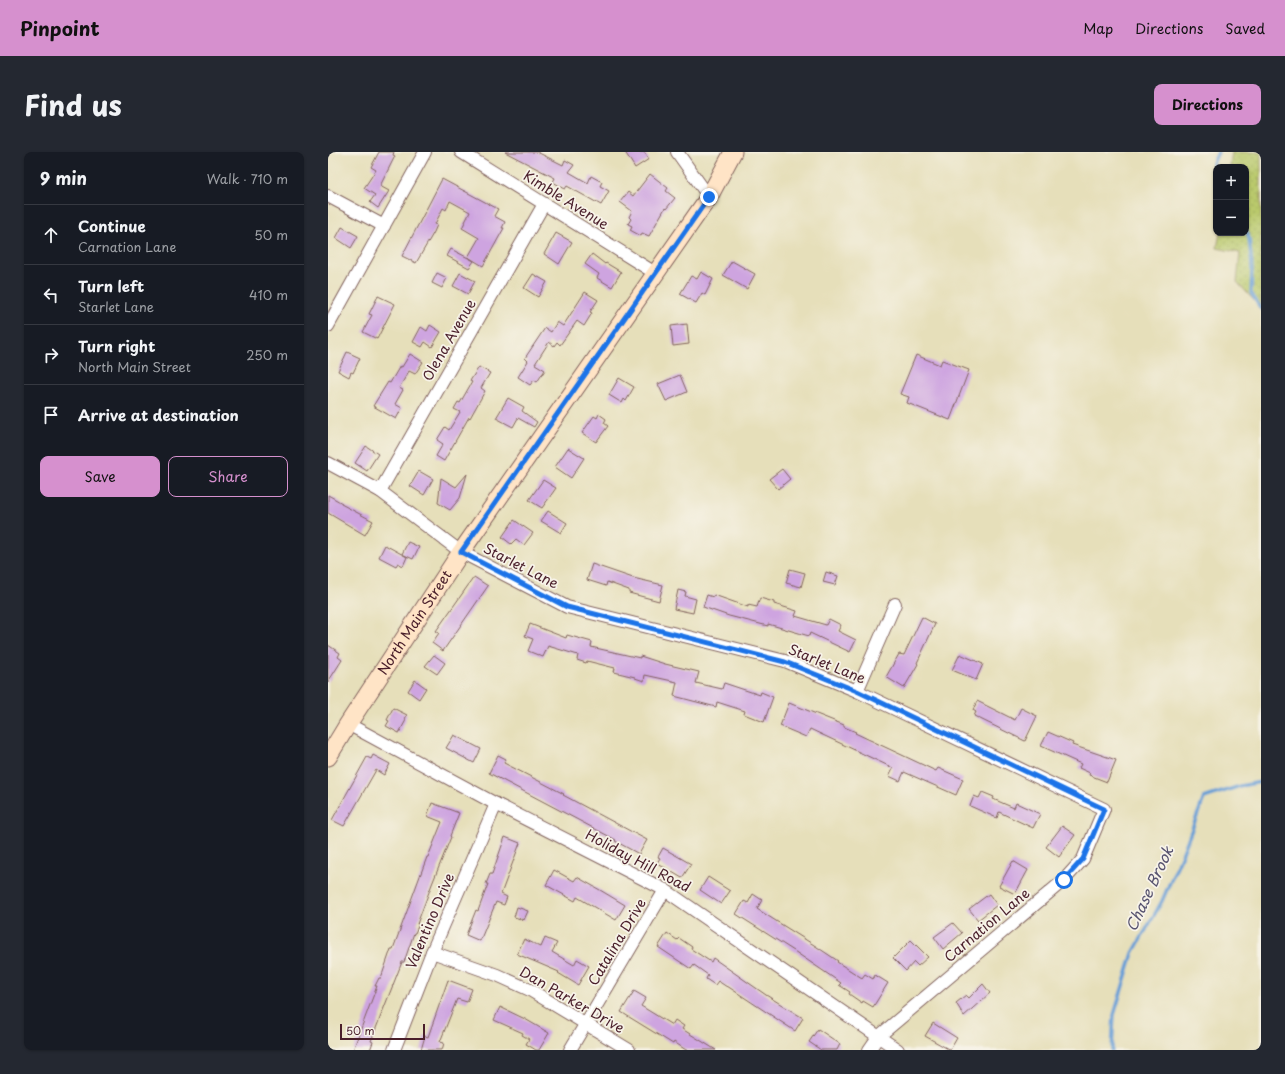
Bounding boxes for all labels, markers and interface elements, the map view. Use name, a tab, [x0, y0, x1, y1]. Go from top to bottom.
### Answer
text: Pinpoint	[20, 14, 100, 42]
text: Map	[1083, 18, 1113, 39]
text: Directions	[1135, 18, 1203, 39]
text: Saved	[1225, 18, 1265, 39]
text: Find us	[24, 83, 122, 126]
button: Directions	[1154, 84, 1261, 125]
map controls	[1213, 164, 1249, 236]
button: +	[1213, 164, 1249, 200]
text: 9 min	[40, 165, 87, 191]
street label: Kimble Avenue	[520, 165, 613, 234]
text: Walk · 710 m	[207, 169, 288, 188]
route end	[700, 188, 718, 206]
button: −	[1213, 200, 1249, 236]
text: Continue	[78, 214, 146, 237]
icon: ahead	[40, 224, 62, 246]
text: 50 m	[254, 225, 288, 244]
text: Carnation Lane	[78, 237, 176, 256]
text: Turn left	[78, 274, 144, 297]
icon: left	[40, 284, 62, 306]
text: 410 m	[249, 285, 288, 304]
street label: Olena Avenue	[417, 294, 481, 385]
text: Starlet Lane	[78, 297, 154, 316]
text: Turn right	[78, 334, 155, 357]
icon: right	[40, 344, 62, 366]
text: 250 m	[246, 345, 288, 364]
text: North Main Street	[78, 357, 191, 376]
text: Arrive at destination	[78, 403, 239, 426]
icon: arrive	[40, 404, 62, 426]
button: Save	[40, 456, 160, 497]
button: Share	[168, 456, 288, 497]
street label: Starlet Lane	[480, 538, 563, 594]
street label: North Main Street	[372, 565, 457, 679]
street label: Starlet Lane	[785, 638, 869, 689]
street label: Holiday Hill Road	[582, 824, 695, 897]
water label: Chase Brook	[1119, 841, 1179, 935]
street label: Valentino Drive	[400, 870, 459, 972]
route start	[1055, 871, 1073, 889]
street label: Carnation Lane	[939, 882, 1034, 967]
street label: Catalina Drive	[582, 894, 651, 989]
street label: Dan Parker Drive	[516, 961, 629, 1038]
scale bar	[340, 1022, 425, 1041]
text: 50 m	[346, 1022, 375, 1039]

